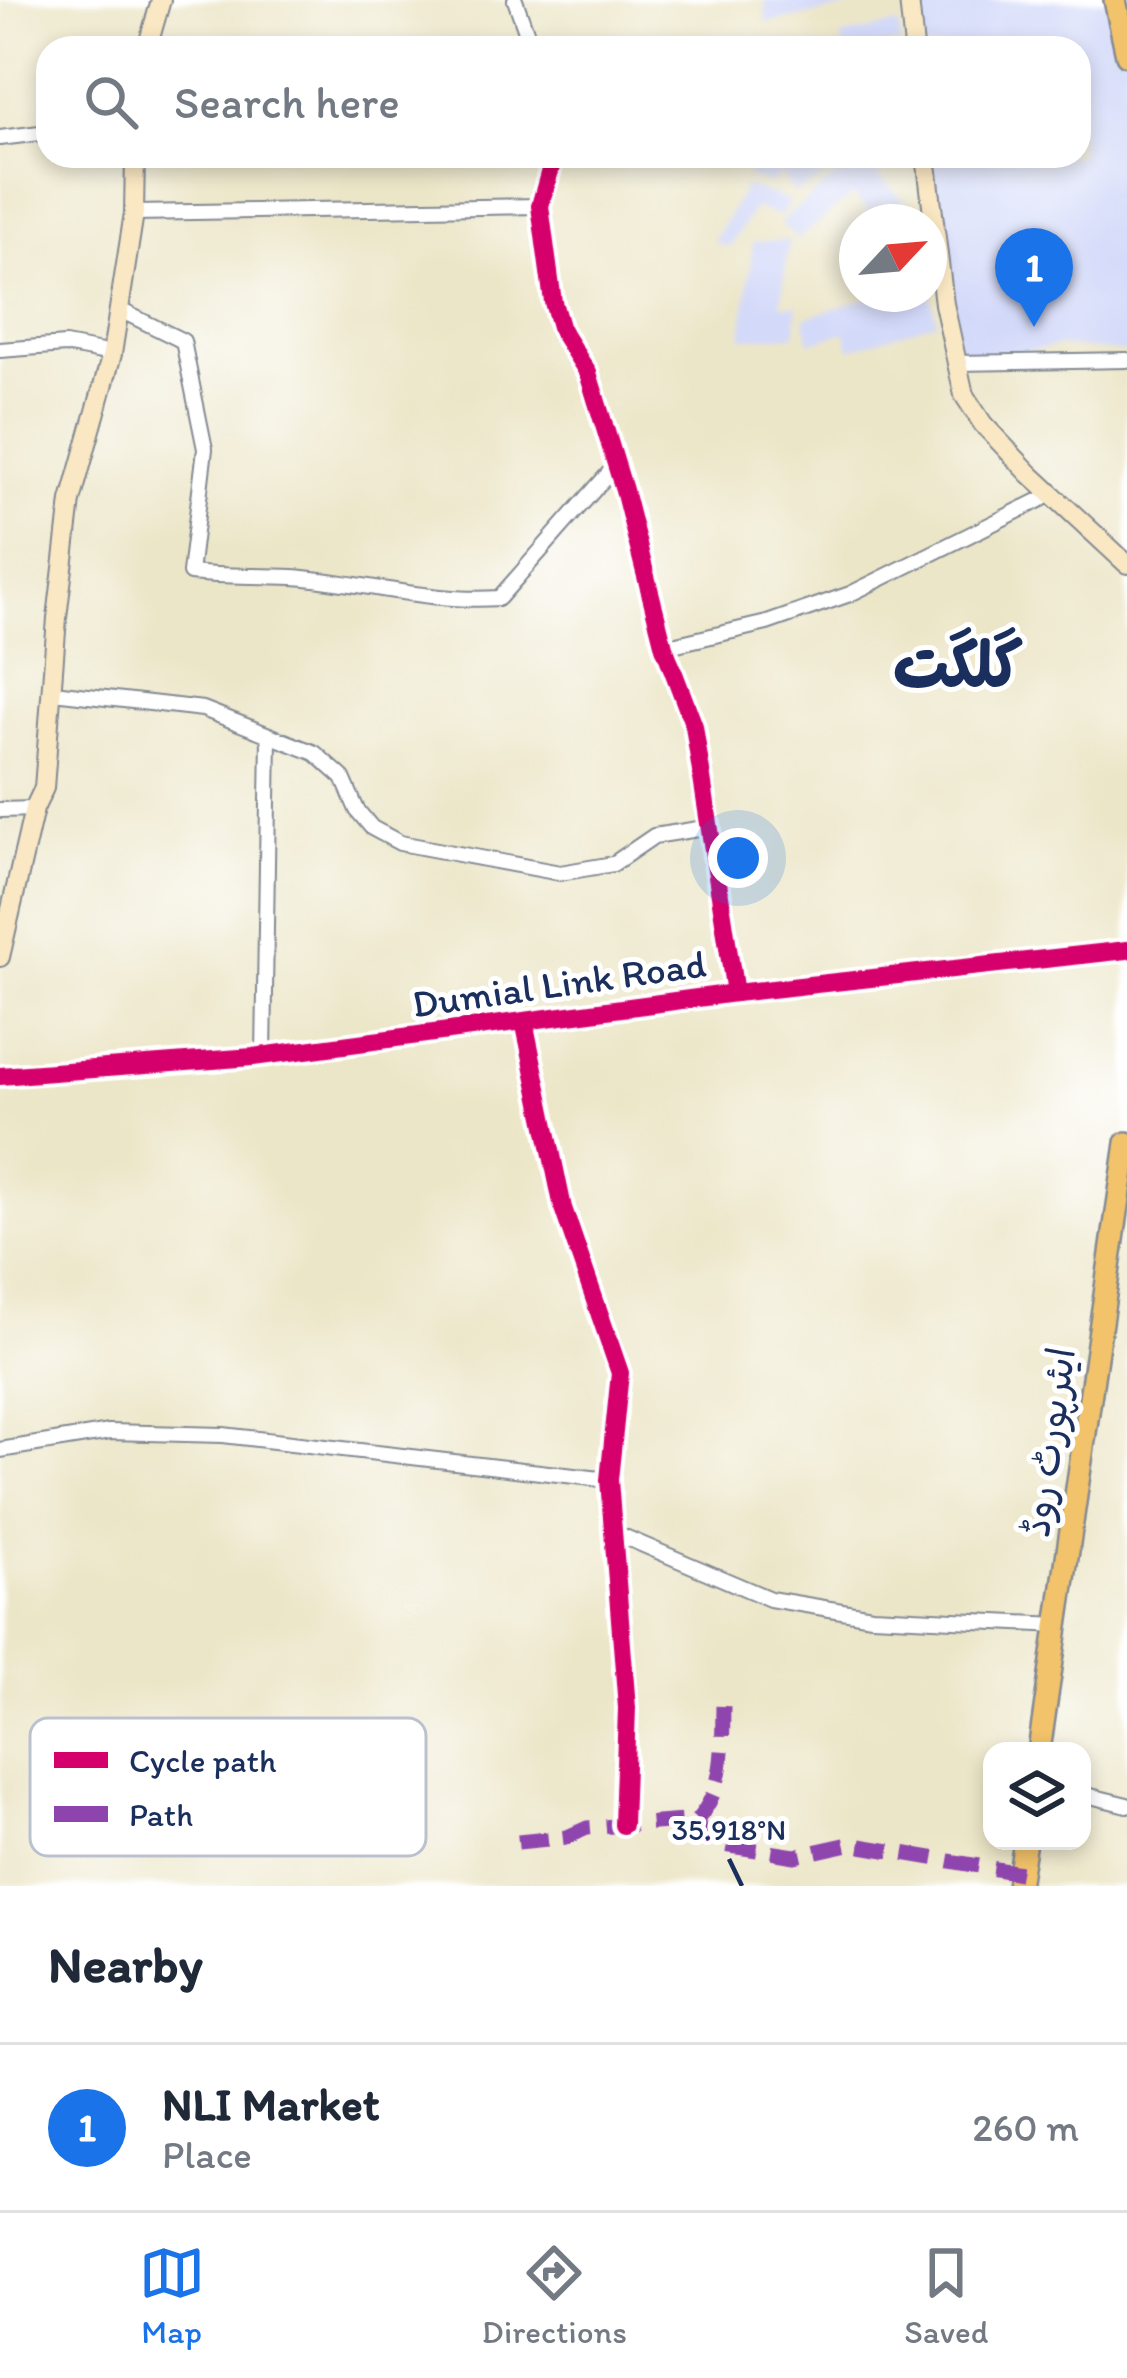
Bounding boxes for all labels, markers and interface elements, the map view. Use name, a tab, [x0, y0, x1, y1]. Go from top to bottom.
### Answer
search box	[36, 36, 1091, 168]
icon: search	[78, 69, 144, 135]
text: Search here	[174, 75, 400, 129]
north arrow	[839, 204, 947, 312]
pin: 1	[995, 228, 1073, 327]
district label: گلگت	[893, 627, 1023, 703]
your location	[708, 828, 768, 888]
street label: Dumial Link Road	[409, 940, 709, 1027]
street label: ایئرپورٹ روڈ	[1012, 1344, 1086, 1540]
legend	[30, 1718, 426, 1856]
text: Cycle path	[129, 1741, 277, 1780]
map controls	[983, 1742, 1091, 1850]
button: layers	[983, 1742, 1091, 1850]
text: Path	[129, 1795, 193, 1834]
text: 35.918°N	[672, 1811, 786, 1848]
text: Nearby	[48, 1934, 203, 1995]
text: NLI Market	[162, 2077, 380, 2131]
text: 1	[78, 2104, 96, 2151]
text: 260 m	[972, 2104, 1079, 2151]
text: Place	[162, 2131, 252, 2178]
tab: Map	[139, 2240, 205, 2351]
tab: Directions	[482, 2240, 627, 2351]
tab: Saved	[904, 2240, 988, 2351]

